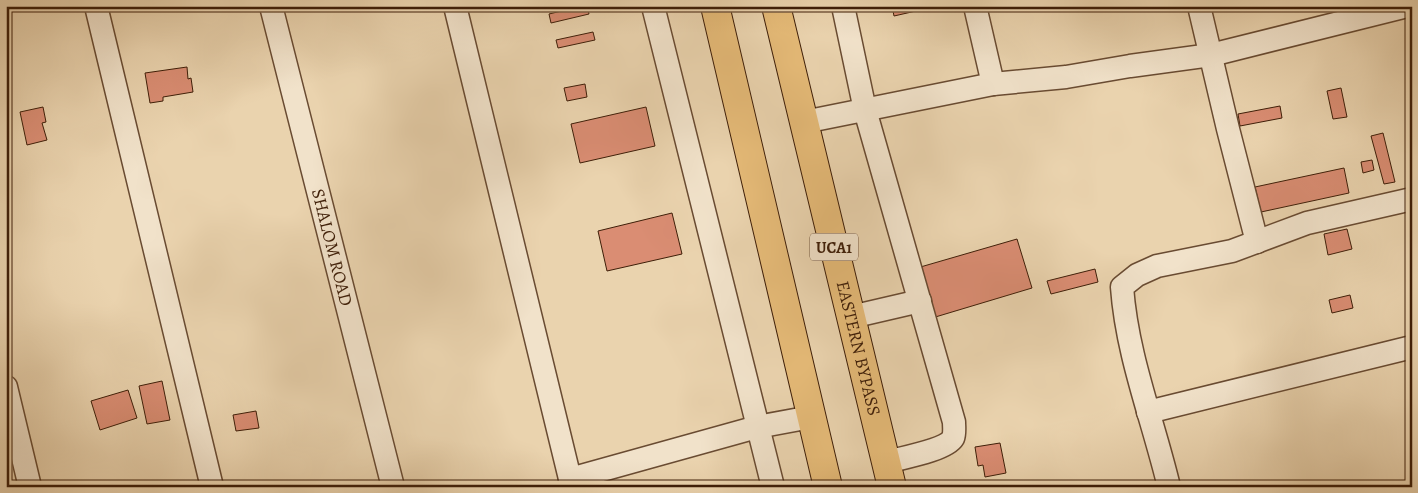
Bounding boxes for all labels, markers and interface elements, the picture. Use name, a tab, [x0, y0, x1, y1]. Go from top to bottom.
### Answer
street label: SHALOM ROAD	[306, 186, 359, 309]
road number: UCA1	[810, 233, 858, 260]
street label: EASTERN BYPASS	[831, 278, 886, 418]

